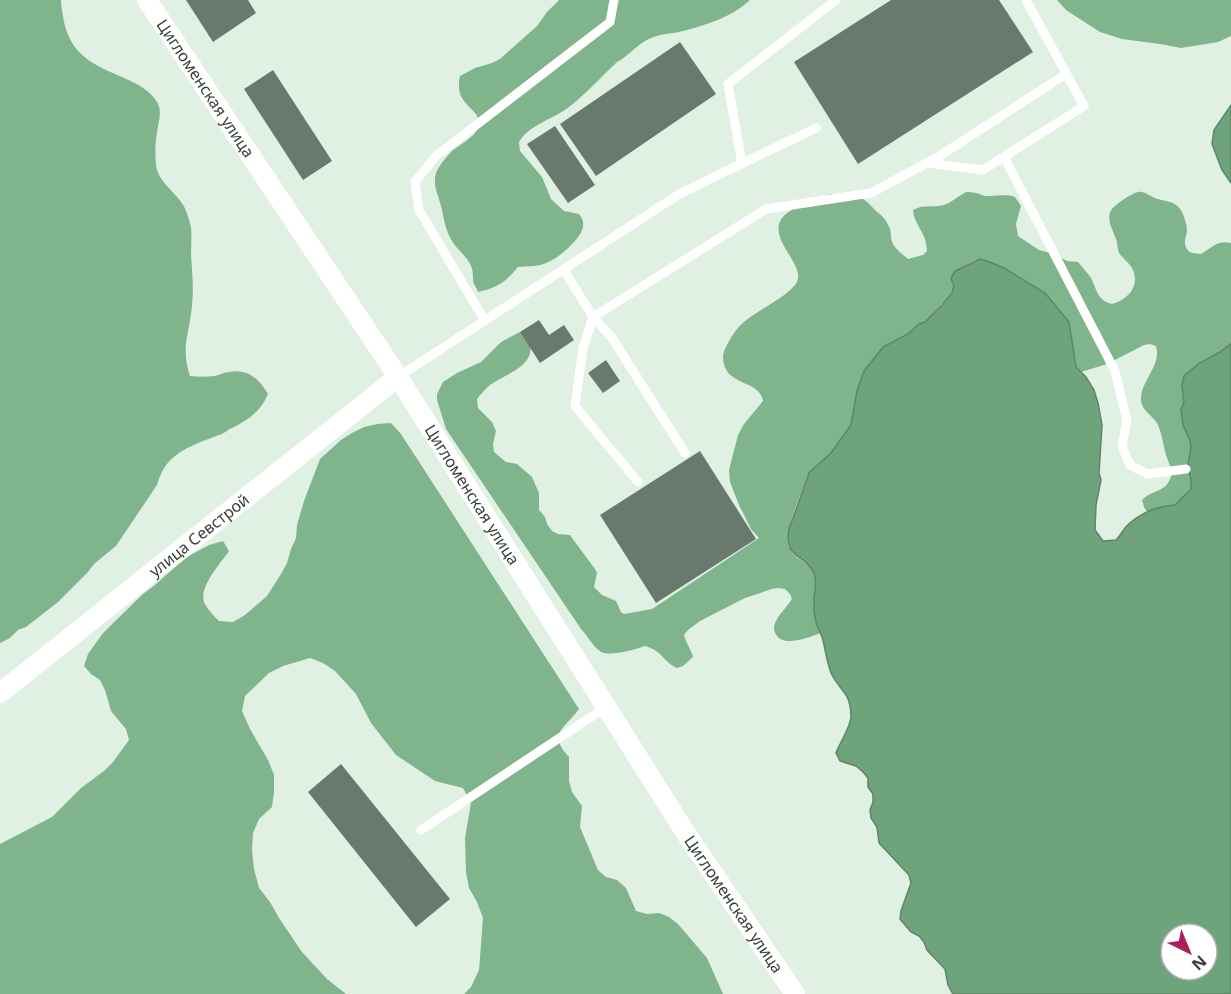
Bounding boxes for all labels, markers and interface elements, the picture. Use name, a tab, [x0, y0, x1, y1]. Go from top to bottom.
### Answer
street label: Цигломенская улица	[152, 15, 260, 162]
street label: Цигломенская улица	[420, 420, 525, 569]
street label: улица Севстрой	[144, 488, 254, 582]
street label: Цигломенская улица	[679, 831, 789, 977]
north arrow	[1159, 922, 1219, 982]
text: N	[1187, 950, 1211, 975]

